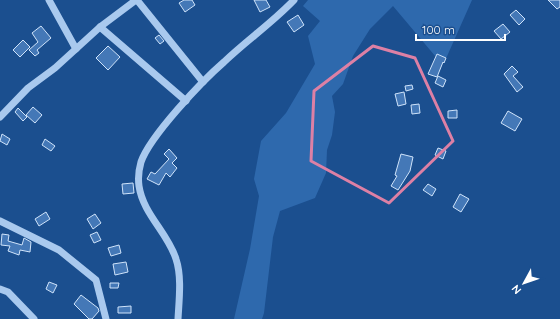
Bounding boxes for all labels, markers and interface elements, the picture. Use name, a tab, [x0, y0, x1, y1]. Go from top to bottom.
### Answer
scale bar	[416, 16, 505, 42]
text: 100 m	[422, 22, 455, 37]
north arrow	[504, 263, 544, 303]
text: N	[508, 282, 524, 297]

